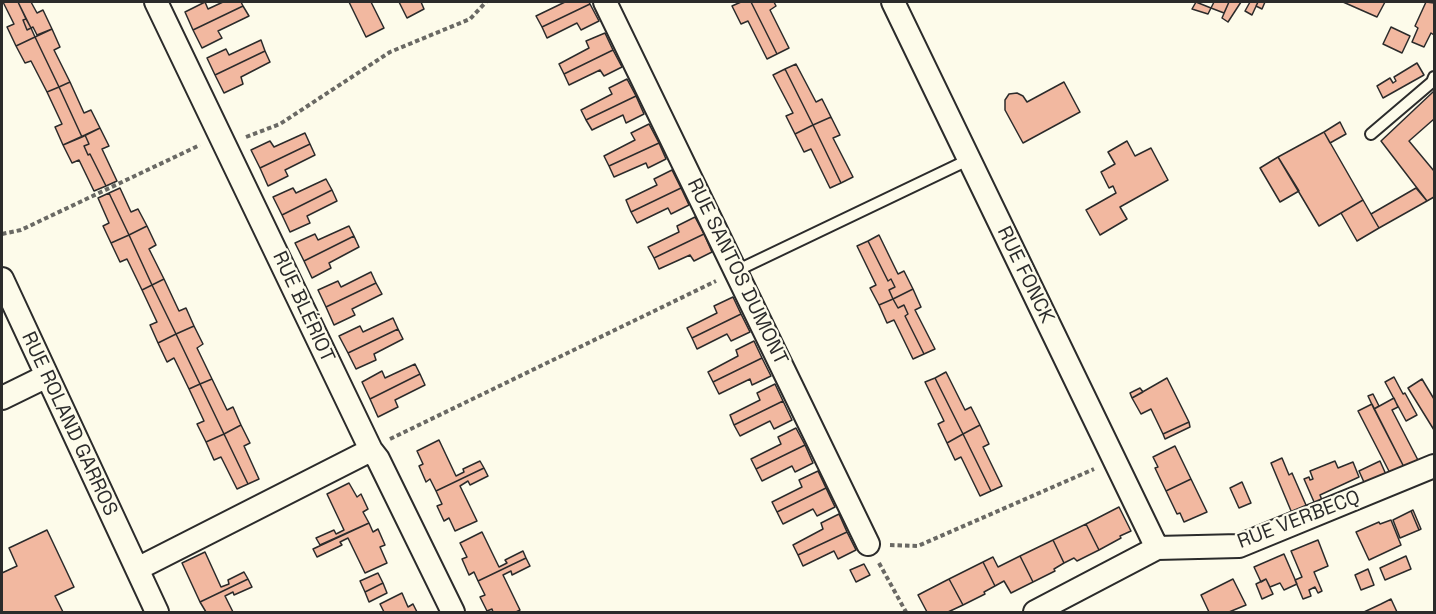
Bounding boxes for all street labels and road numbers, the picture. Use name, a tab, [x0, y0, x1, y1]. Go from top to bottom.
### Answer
street label: RUE SANTOS DUMONT	[681, 175, 793, 369]
street label: RUE FONCK	[991, 223, 1059, 327]
street label: RUE BLÉRIOT	[267, 248, 339, 366]
street label: RUE ROLAND GARROS	[16, 328, 122, 520]
street label: RUE VERBECQ	[1234, 486, 1364, 554]

